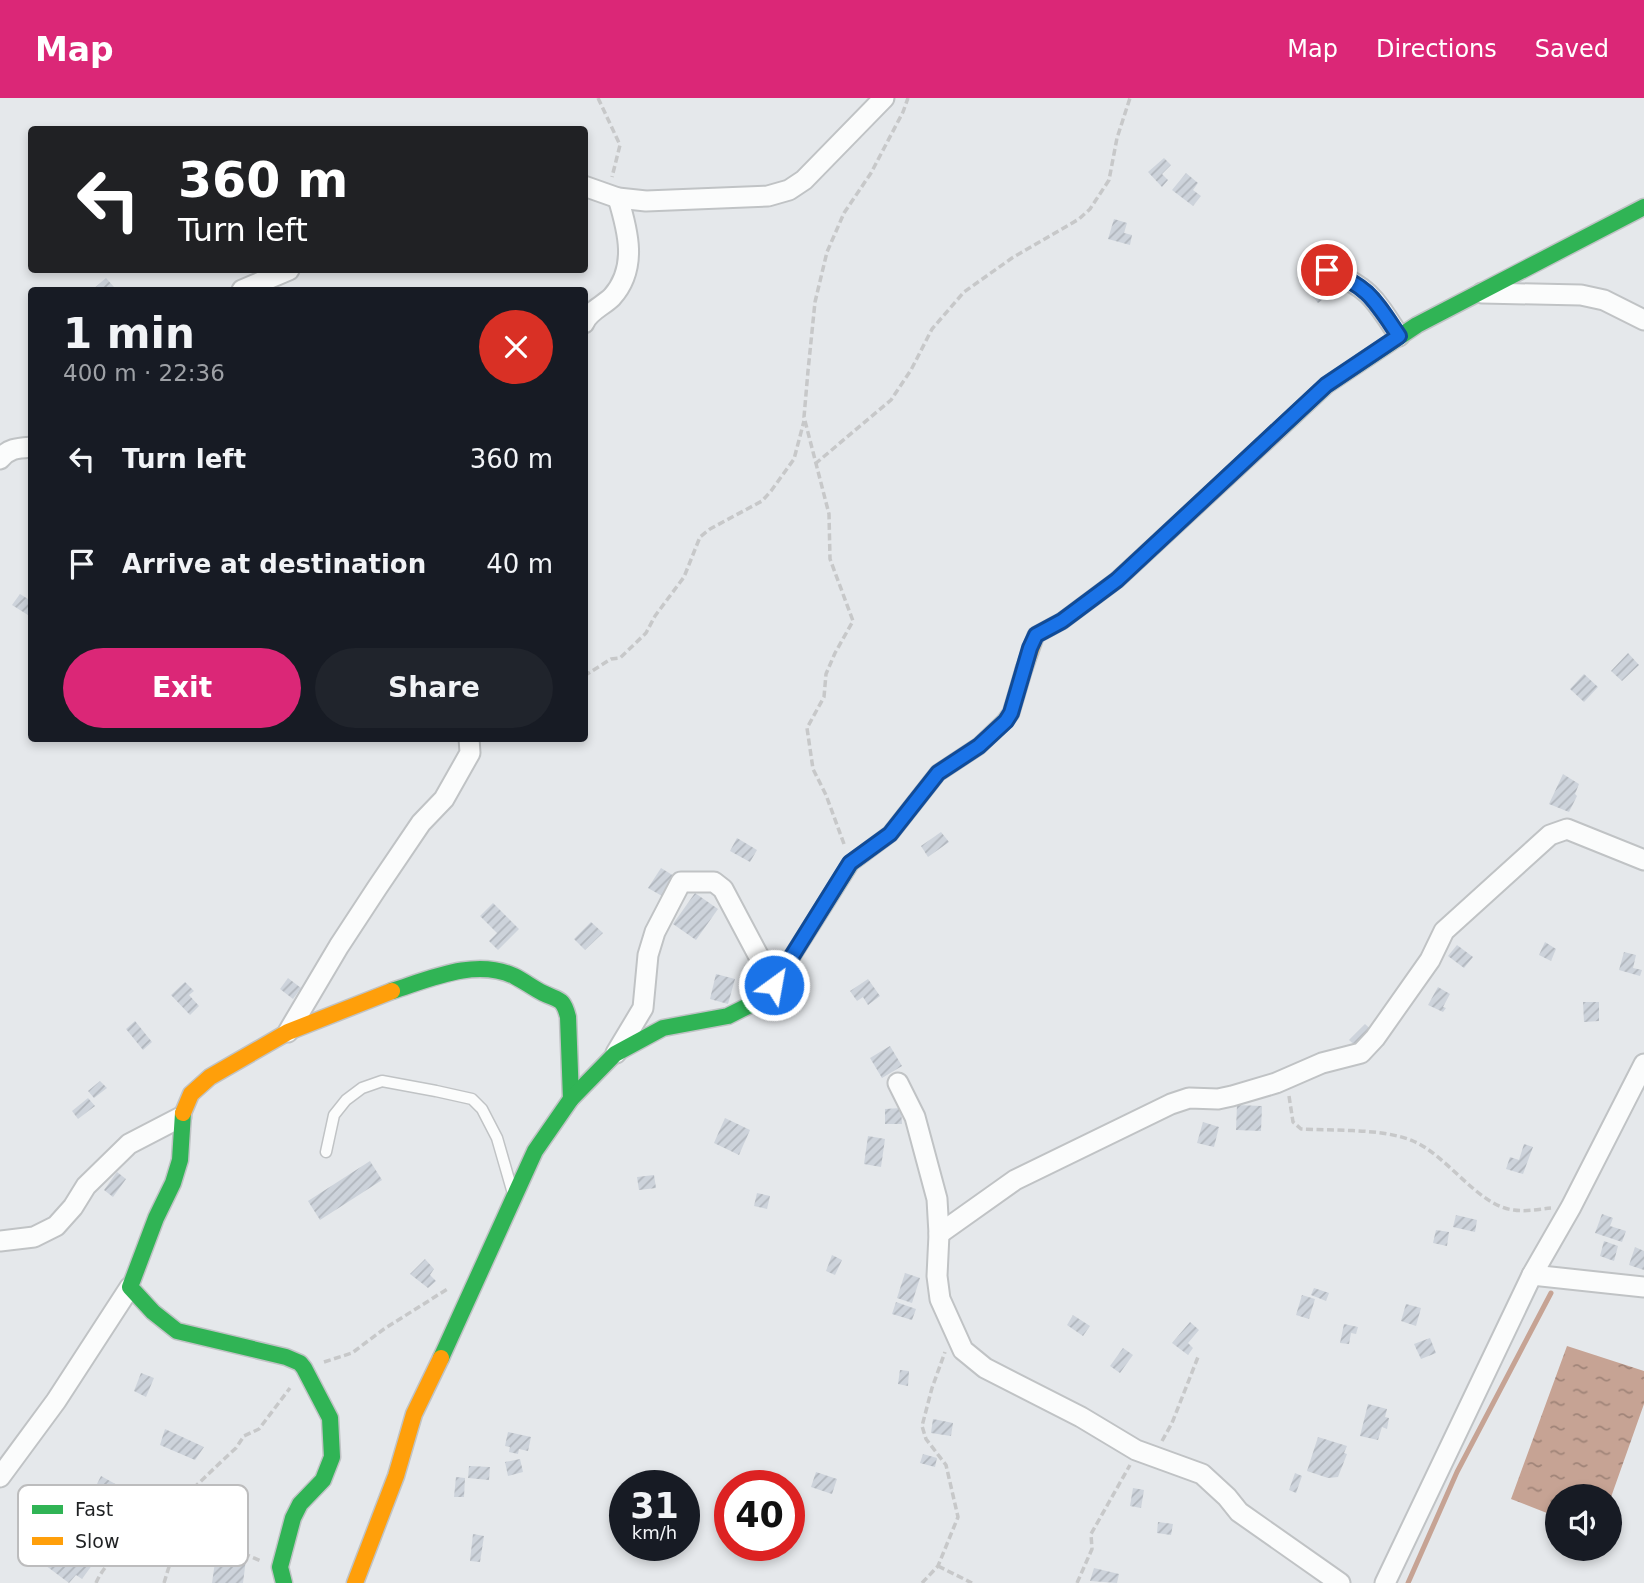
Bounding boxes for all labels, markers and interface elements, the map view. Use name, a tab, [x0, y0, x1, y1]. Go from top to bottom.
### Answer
text: Map	[35, 30, 114, 69]
text: Map	[1287, 35, 1338, 63]
text: Directions	[1376, 35, 1497, 63]
text: Saved	[1535, 35, 1609, 63]
text: 360 m	[178, 152, 348, 209]
icon: left	[63, 154, 154, 245]
text: Turn left	[178, 211, 308, 249]
pin	[1297, 240, 1357, 300]
icon: arrive	[1308, 251, 1346, 289]
text: 1 min	[63, 309, 195, 358]
button: close	[479, 310, 553, 384]
text: 400 m · 22:36	[63, 360, 225, 386]
icon: left	[63, 440, 101, 478]
text: Turn left	[122, 444, 246, 474]
text: 360 m	[470, 444, 553, 474]
icon: arrive	[63, 545, 101, 583]
text: Arrive at destination	[122, 549, 426, 579]
text: 40 m	[486, 549, 553, 579]
button: Exit	[63, 648, 301, 728]
button: Share	[315, 648, 553, 728]
position arrow	[737, 948, 811, 1022]
speed limit sign: 40	[714, 1470, 805, 1561]
map controls	[1545, 1484, 1622, 1561]
button: sound	[1545, 1484, 1622, 1561]
legend	[18, 1485, 248, 1566]
text: 31	[630, 1486, 679, 1526]
text: Fast	[75, 1498, 113, 1520]
text: km/h	[632, 1522, 677, 1543]
text: Slow	[75, 1530, 120, 1552]

